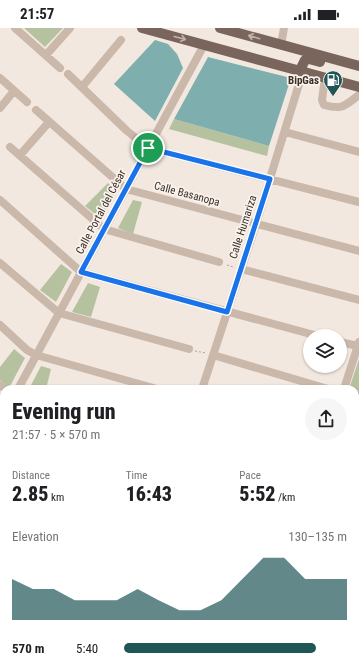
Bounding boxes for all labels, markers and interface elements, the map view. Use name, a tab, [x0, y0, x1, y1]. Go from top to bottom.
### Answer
text: 21:57	[20, 5, 54, 23]
one-way arrow	[248, 33, 261, 40]
one-way arrow	[173, 35, 186, 43]
fuel station icon: BipGas	[322, 69, 344, 97]
place label: BipGas	[288, 74, 319, 87]
pin	[131, 131, 165, 165]
icon: arrive	[137, 137, 159, 159]
street label: Calle Portal del César	[73, 167, 129, 256]
street label: Calle Basanopa	[153, 179, 221, 209]
street label: Calle Humariza	[227, 194, 259, 260]
map controls	[303, 329, 347, 373]
button: layers	[303, 329, 347, 373]
button: share	[305, 398, 347, 440]
text: Evening run	[12, 399, 116, 424]
text: 21:57 · 5 × 570 m	[12, 427, 100, 442]
text: Distance	[12, 469, 50, 482]
text: Time	[126, 469, 147, 482]
text: Pace	[239, 469, 261, 482]
text: 2.85	[12, 482, 48, 506]
text: 16:43	[126, 482, 172, 506]
text: 5:52	[239, 482, 275, 506]
text: km	[48, 491, 64, 504]
text: /km	[275, 491, 295, 504]
text: Elevation	[12, 529, 59, 544]
text: 130–135 m	[288, 529, 347, 544]
text: 570 m	[12, 641, 44, 656]
text: 5:40	[76, 641, 98, 656]

